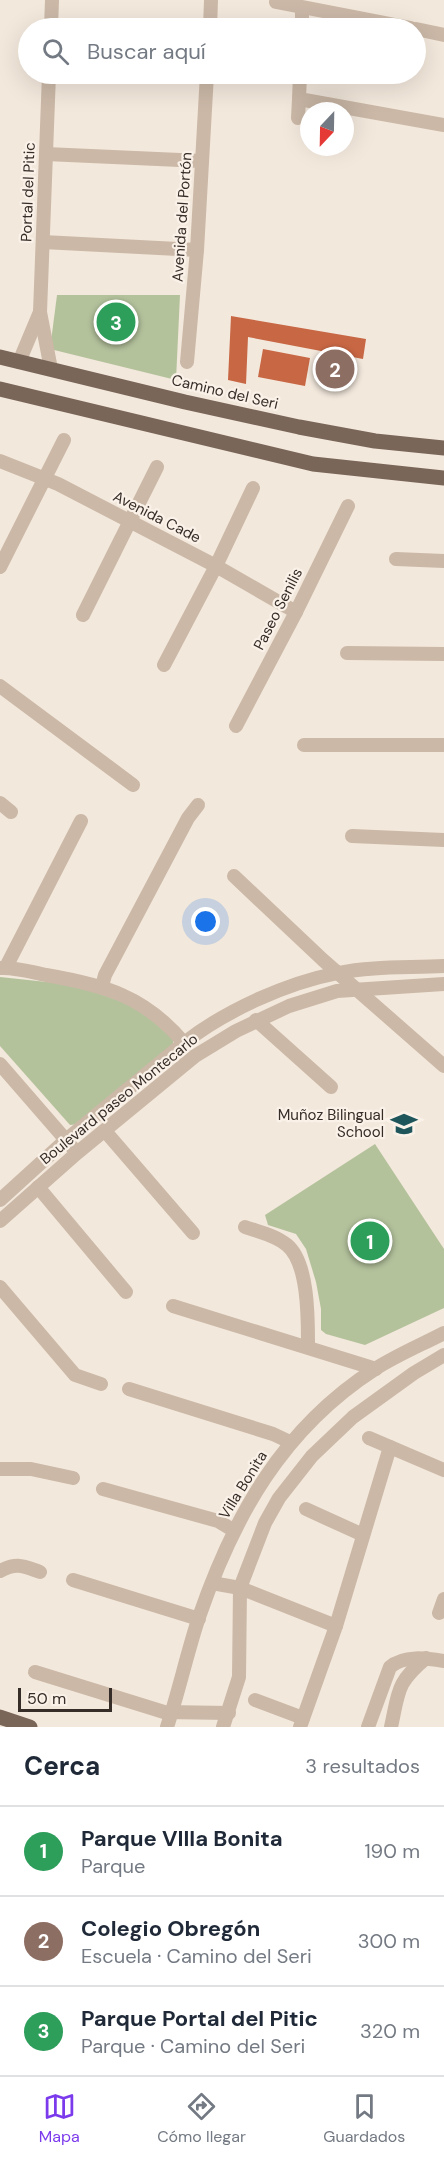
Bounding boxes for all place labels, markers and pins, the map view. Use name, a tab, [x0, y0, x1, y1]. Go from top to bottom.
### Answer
pin: 3	[96, 300, 136, 344]
pin: 2	[316, 346, 354, 392]
place label: Muñoz Bilingual School	[278, 1105, 384, 1142]
school or university icon: Muñoz Bilingual School	[389, 1109, 419, 1139]
pin: 1	[350, 1218, 389, 1264]

